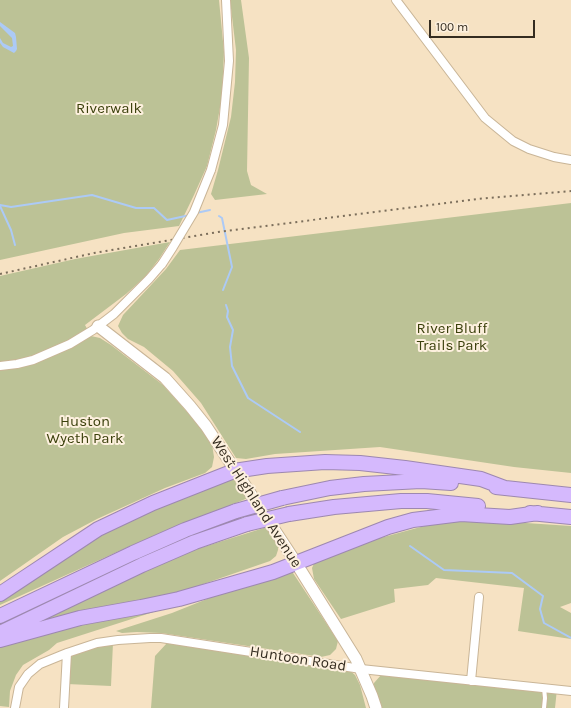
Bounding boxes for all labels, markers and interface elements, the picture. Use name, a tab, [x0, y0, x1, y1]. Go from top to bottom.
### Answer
scale bar	[431, 12, 537, 38]
text: 100 m	[436, 20, 468, 34]
park label: Riverwalk	[76, 100, 142, 118]
park label: River Bluff Trails Park	[417, 320, 487, 355]
park label: Huston Wyeth Park	[47, 413, 123, 448]
street label: West Highland Avenue	[207, 433, 305, 571]
street label: Huntoon Road	[249, 642, 347, 676]

